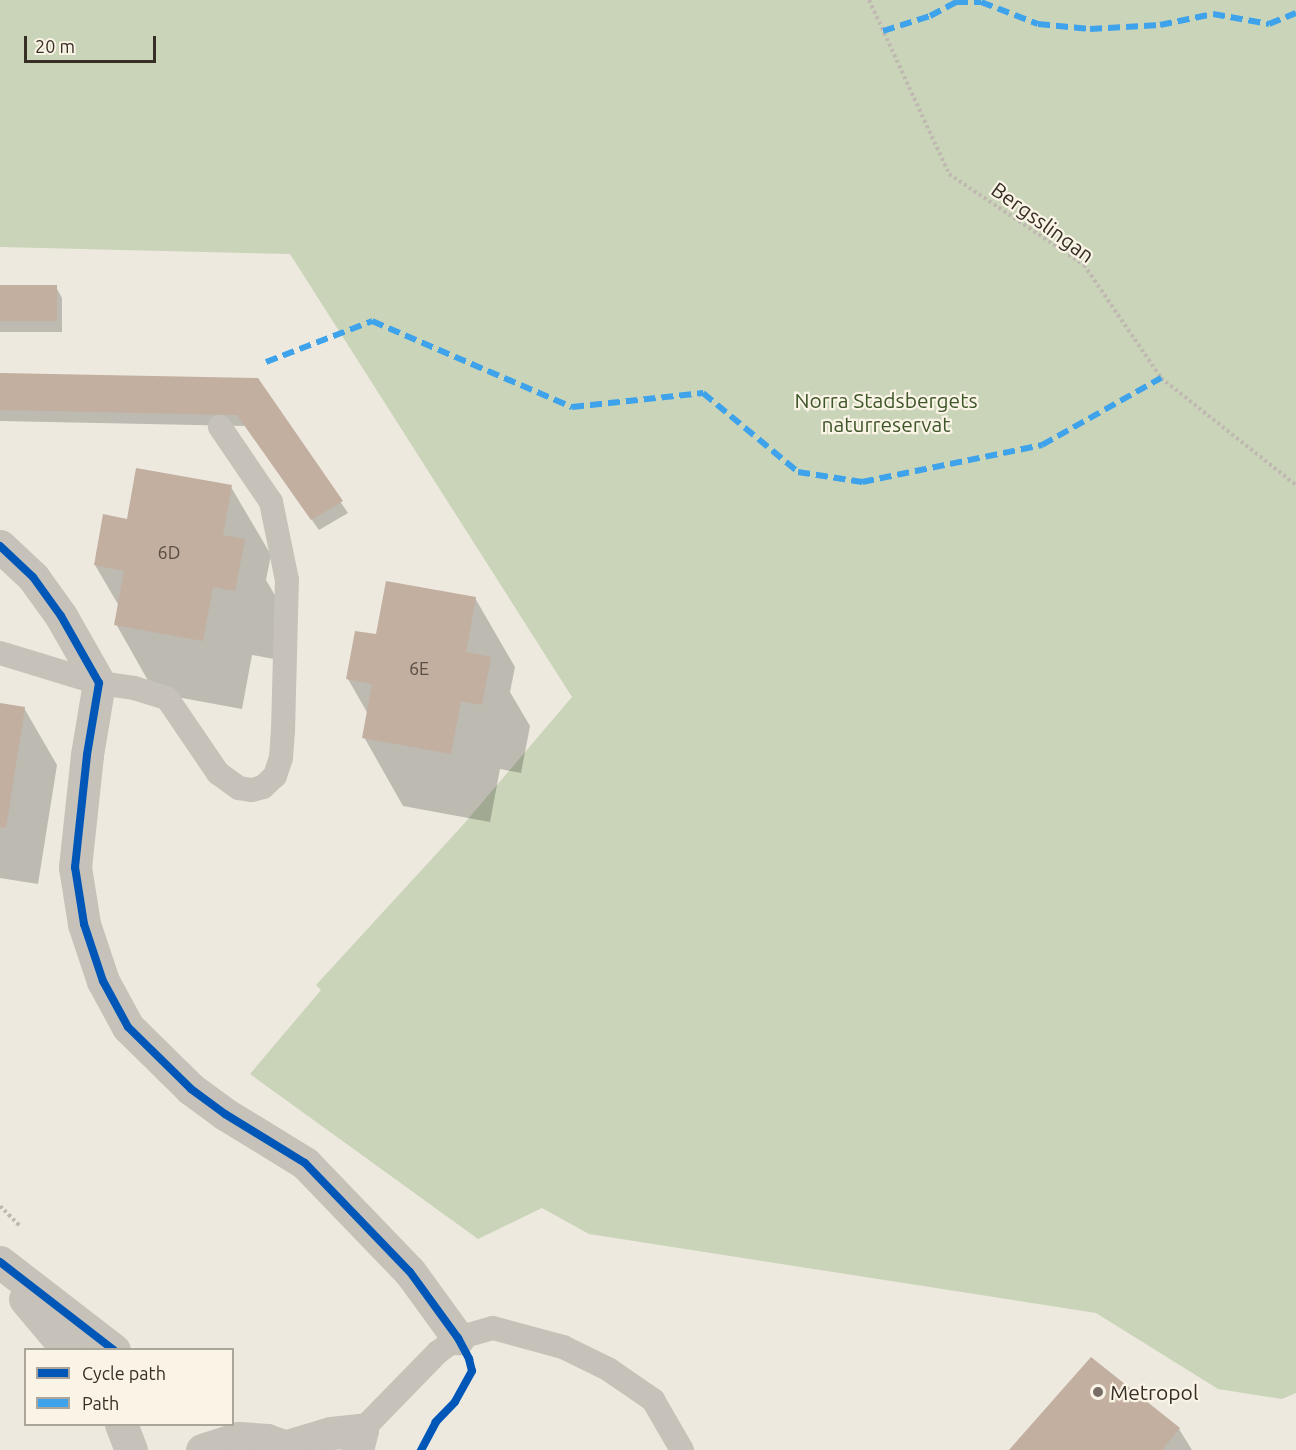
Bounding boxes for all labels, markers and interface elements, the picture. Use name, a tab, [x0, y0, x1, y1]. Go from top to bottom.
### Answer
scale bar	[27, 24, 159, 62]
text: 20 m	[35, 36, 75, 56]
street label: Bergsslingan	[987, 176, 1099, 268]
park label: Norra Stadsbergets naturreservat	[794, 387, 978, 437]
house number: 6D	[158, 541, 180, 563]
house number: 6E	[409, 657, 429, 679]
legend	[24, 1348, 234, 1426]
text: Cycle path	[82, 1363, 166, 1383]
place label: Metropol	[1110, 1379, 1198, 1405]
marker: Metropol	[1091, 1385, 1105, 1399]
text: Path	[82, 1393, 119, 1413]

